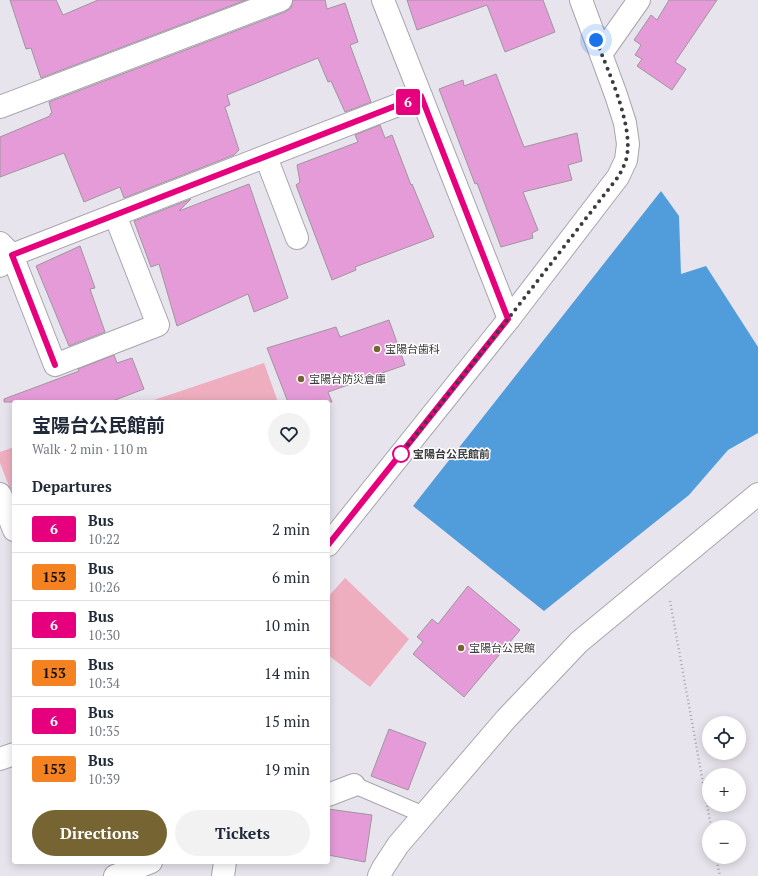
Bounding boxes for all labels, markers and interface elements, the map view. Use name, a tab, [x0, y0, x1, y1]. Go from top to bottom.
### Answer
your location	[586, 30, 606, 50]
line badge: 6	[395, 89, 421, 115]
text: 6	[404, 92, 412, 111]
place label: 宝陽台歯科	[385, 342, 440, 356]
marker: 宝陽台歯科	[372, 344, 382, 354]
place label: 宝陽台防災倉庫	[309, 372, 386, 386]
marker: 宝陽台防災倉庫	[296, 374, 306, 384]
text: 宝陽台公民館前	[32, 412, 165, 437]
button: heart	[268, 413, 310, 455]
text: Walk · 2 min · 110 m	[32, 440, 147, 458]
marker: 宝陽台公民館前	[392, 445, 410, 463]
place label: 宝陽台公民館前	[413, 447, 490, 461]
text: Departures	[32, 476, 112, 496]
text: Bus	[88, 510, 114, 530]
text: 6	[50, 519, 58, 538]
text: 2 min	[272, 519, 310, 539]
text: 10:22	[88, 530, 120, 548]
text: Bus	[88, 558, 114, 578]
text: 153	[42, 567, 66, 586]
text: 6 min	[272, 567, 310, 587]
text: 10:26	[88, 578, 120, 596]
text: Bus	[88, 606, 114, 626]
text: 6	[50, 615, 58, 634]
text: 10 min	[264, 615, 310, 635]
text: 10:30	[88, 626, 120, 644]
place label: 宝陽台公民館	[469, 641, 535, 655]
marker: 宝陽台公民館	[456, 643, 466, 653]
text: Bus	[88, 654, 114, 674]
text: 153	[42, 663, 66, 682]
text: 14 min	[264, 663, 310, 683]
text: 10:34	[88, 674, 120, 692]
text: Bus	[88, 702, 114, 722]
text: 6	[50, 711, 58, 730]
text: 15 min	[264, 711, 310, 731]
map controls	[702, 716, 746, 864]
button: locate	[702, 716, 746, 760]
text: 10:35	[88, 722, 120, 740]
text: Bus	[88, 750, 114, 770]
text: 153	[42, 759, 66, 778]
text: 19 min	[264, 759, 310, 779]
button: +	[702, 768, 746, 812]
text: 10:39	[88, 770, 120, 788]
button: Directions	[32, 810, 167, 856]
button: Tickets	[175, 810, 310, 856]
button: −	[702, 820, 746, 864]

